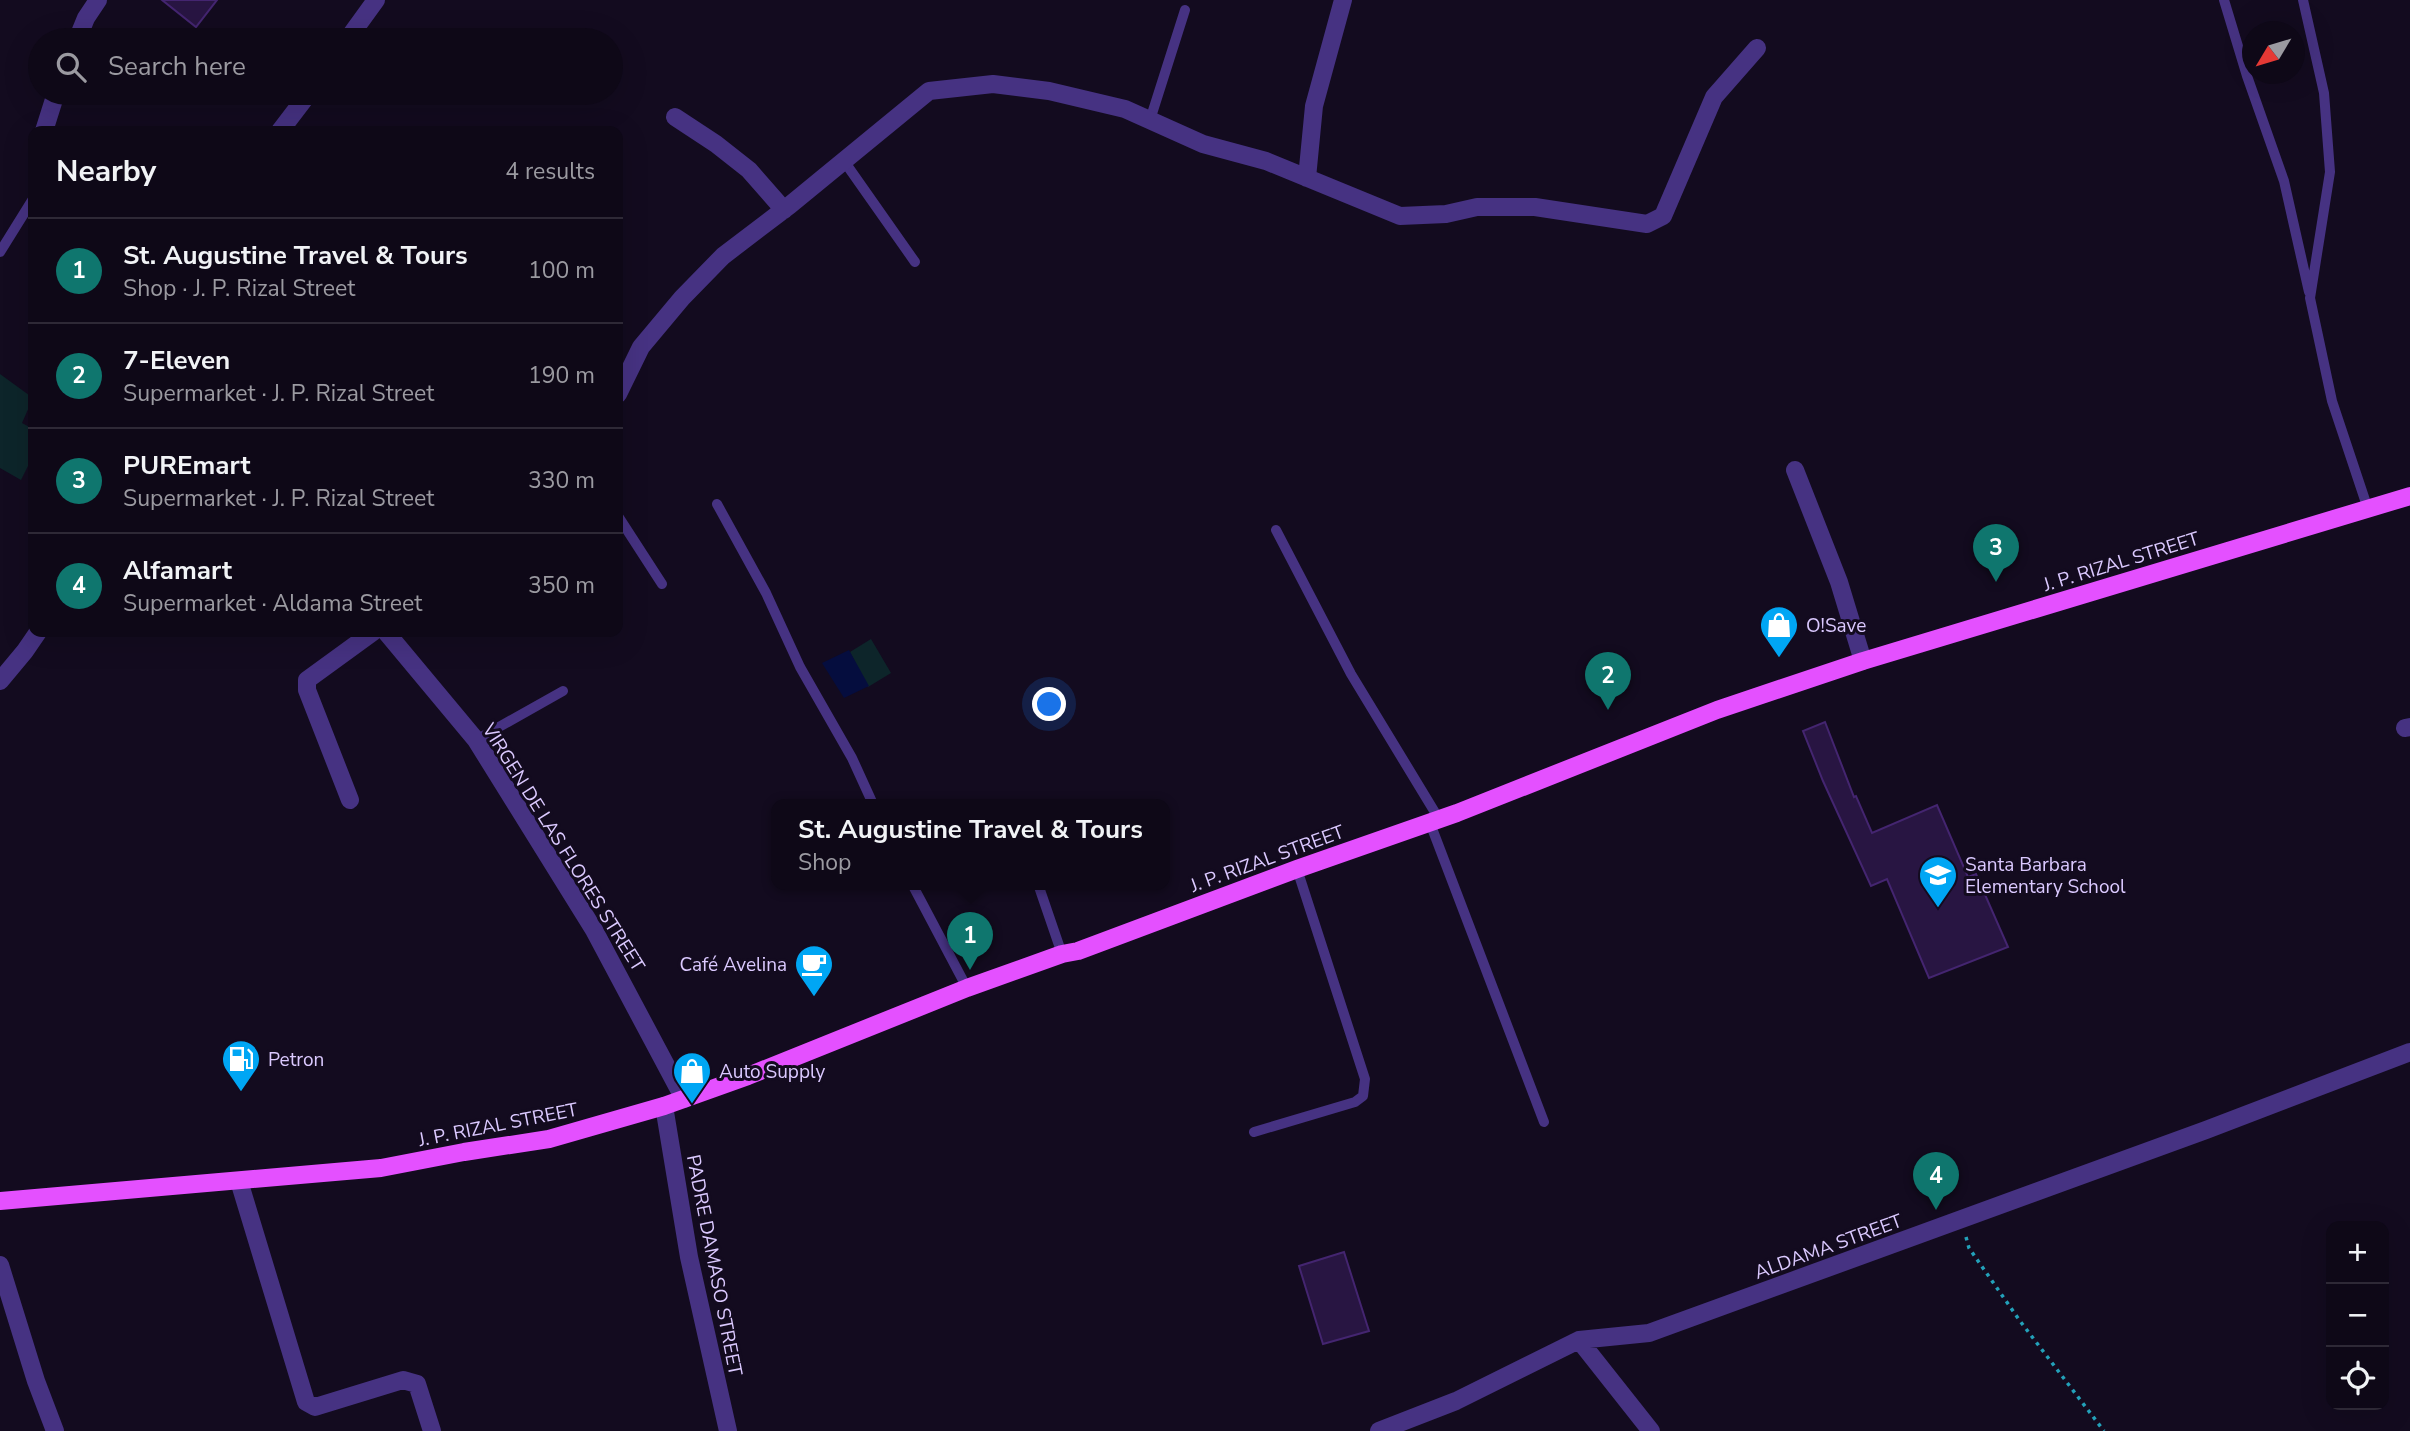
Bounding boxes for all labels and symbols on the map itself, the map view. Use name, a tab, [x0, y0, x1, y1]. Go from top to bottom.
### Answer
north arrow	[2242, 21, 2305, 84]
pin: 3	[1973, 524, 2019, 582]
street label: J. P. RIZAL STREET	[2039, 526, 2203, 598]
shop icon: O!Save	[1758, 604, 1800, 659]
place label: O!Save	[1806, 613, 1866, 639]
pin: 2	[1585, 652, 1631, 710]
your location	[1032, 687, 1066, 721]
street label: VIRGEN DE LAS FLORES STREET	[475, 718, 651, 977]
street label: J. P. RIZAL STREET	[1186, 819, 1348, 899]
place label: Santa Barbara Elementary School	[1965, 852, 2126, 900]
school or university icon: Santa Barbara Elementary School	[1917, 854, 1959, 909]
pin: 1	[947, 912, 993, 970]
cafe icon: Café Avelina	[793, 943, 835, 998]
place label: Café Avelina	[679, 952, 787, 978]
fuel station icon: Petron	[220, 1038, 262, 1093]
place label: Petron	[268, 1047, 324, 1073]
shop icon: Auto Supply	[671, 1050, 713, 1105]
place label: Auto Supply	[719, 1059, 825, 1085]
street label: J. P. RIZAL STREET	[415, 1097, 581, 1153]
street label: PADRE DAMASO STREET	[680, 1152, 748, 1379]
pin: 4	[1913, 1152, 1959, 1210]
street label: ALDAMA STREET	[1751, 1208, 1906, 1286]

